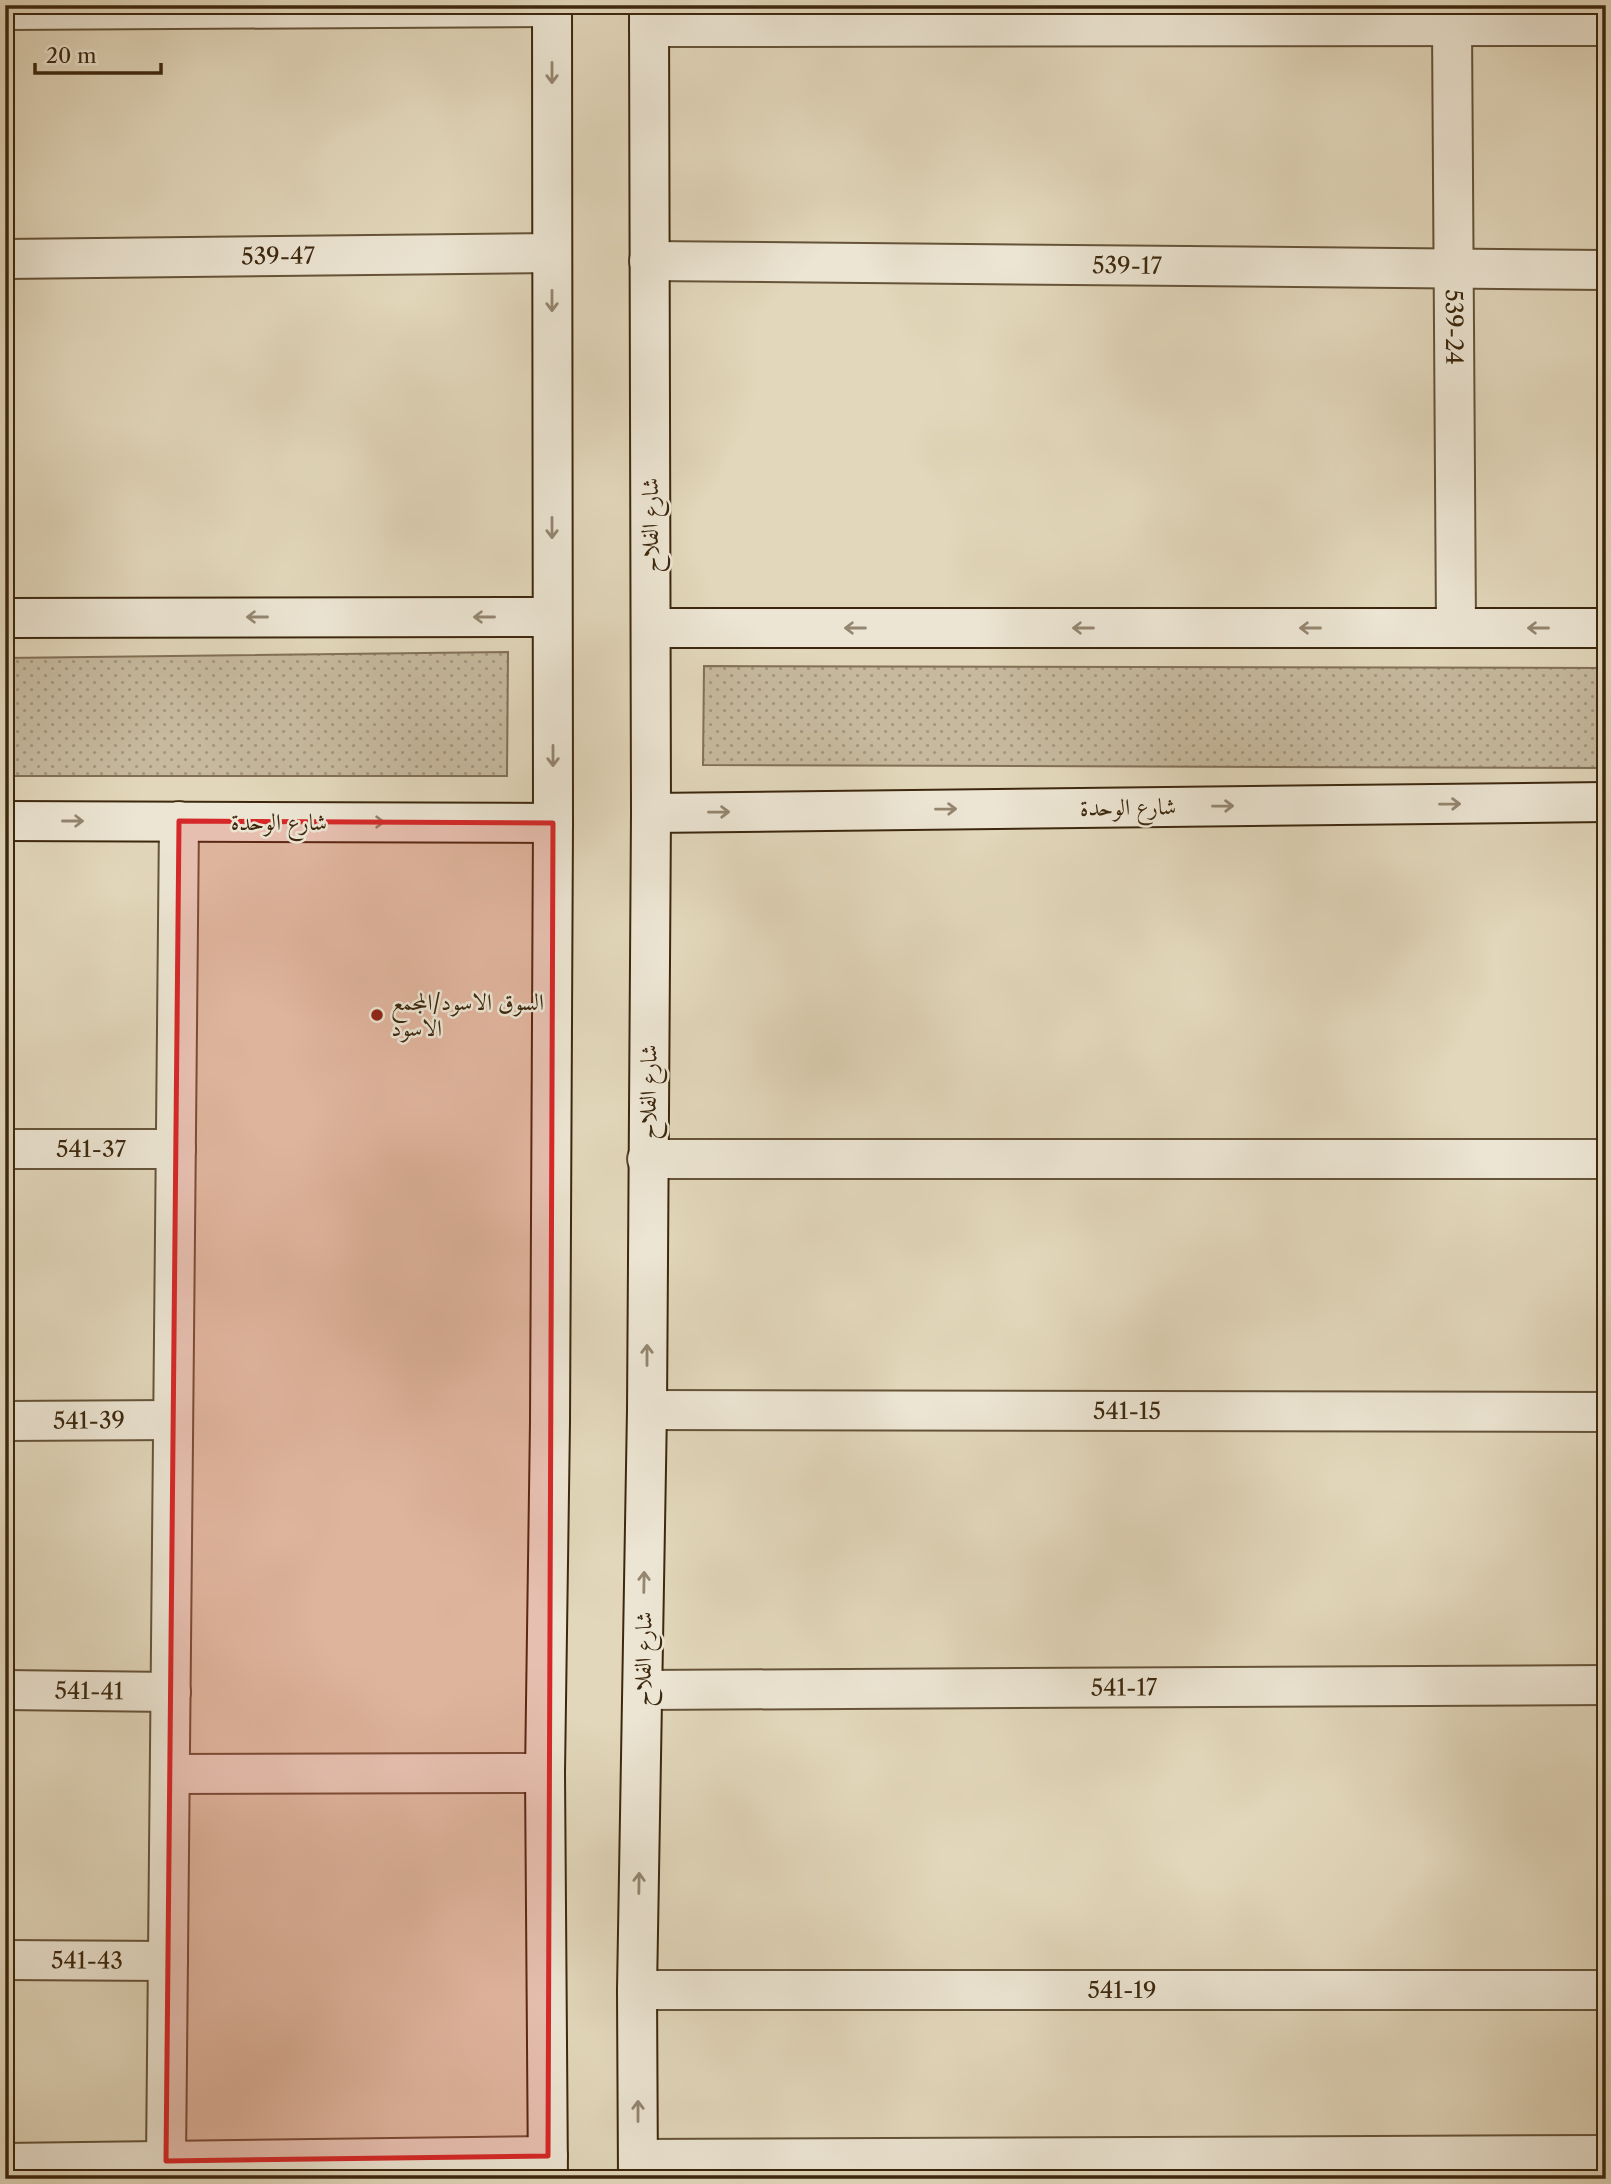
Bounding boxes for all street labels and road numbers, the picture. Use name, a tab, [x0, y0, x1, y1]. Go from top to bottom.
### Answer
street label: 539-47	[241, 242, 316, 270]
street label: 539-17	[1092, 251, 1163, 280]
street label: 539-24	[1440, 289, 1468, 365]
street label: شارع الفلاح	[636, 478, 671, 572]
street label: شارع الوحدة	[1080, 792, 1176, 828]
street label: شارع الوحدة	[231, 808, 327, 842]
street label: شارع الفلاح	[633, 1044, 670, 1140]
street label: 541-37	[56, 1135, 127, 1163]
street label: 541-15	[1093, 1397, 1161, 1425]
street label: 541-39	[53, 1406, 125, 1435]
street label: شارع الفلاح	[628, 1611, 665, 1707]
street label: 541-17	[1091, 1673, 1158, 1702]
street label: 541-41	[54, 1677, 124, 1705]
street label: 541-43	[51, 1946, 123, 1975]
street label: 541-19	[1088, 1976, 1156, 2004]

